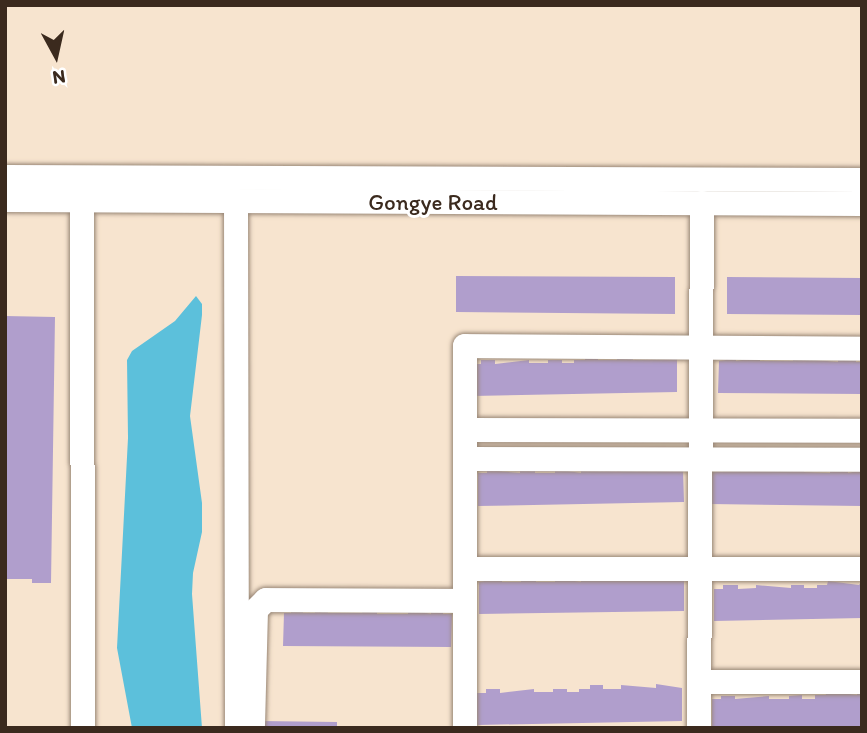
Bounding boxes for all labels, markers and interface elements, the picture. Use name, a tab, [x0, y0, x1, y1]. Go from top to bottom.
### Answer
north arrow	[21, 21, 91, 91]
text: N	[51, 65, 67, 90]
street label: Gongye Road	[369, 188, 497, 216]

